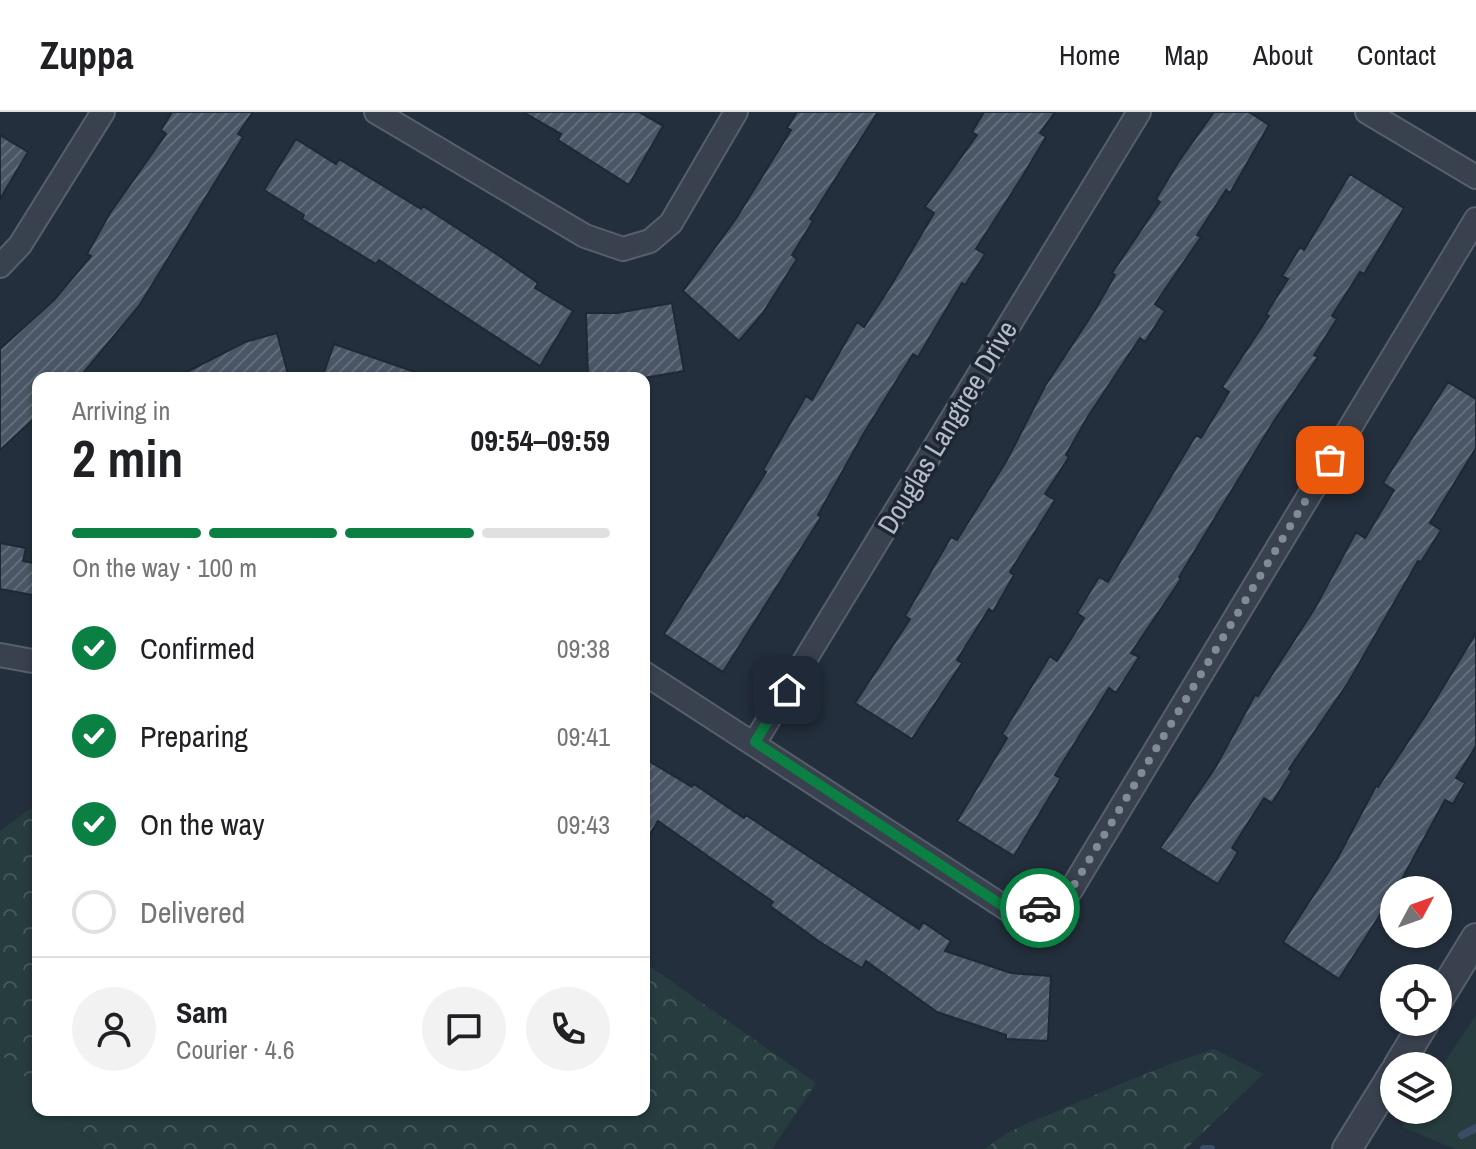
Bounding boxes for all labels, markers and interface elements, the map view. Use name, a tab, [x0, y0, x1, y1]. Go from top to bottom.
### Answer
text: Zuppa	[40, 30, 133, 81]
text: Home	[1059, 36, 1120, 74]
text: Map	[1164, 36, 1209, 74]
text: About	[1253, 36, 1313, 74]
text: Contact	[1357, 36, 1436, 74]
street label: Douglas Langtree Drive	[868, 313, 1026, 541]
text: Arriving in	[72, 393, 170, 428]
text: 09:54–09:59	[471, 420, 610, 460]
text: 2 min	[72, 423, 183, 493]
pin	[1296, 426, 1364, 494]
icon: bag	[1308, 438, 1352, 482]
text: On the way · 100 m	[72, 550, 257, 585]
icon: check	[72, 626, 116, 670]
text: Confirmed	[140, 628, 255, 668]
text: 09:38	[557, 631, 610, 666]
pin	[753, 656, 821, 724]
icon: home	[765, 668, 809, 712]
icon: check	[72, 714, 116, 758]
text: Preparing	[140, 716, 248, 756]
text: 09:41	[557, 719, 610, 754]
icon: check	[72, 802, 116, 846]
text: On the way	[140, 804, 264, 844]
text: 09:43	[557, 807, 610, 842]
courier	[1000, 868, 1080, 948]
north arrow	[1380, 876, 1452, 948]
map controls	[1380, 876, 1452, 1124]
icon: car	[1018, 886, 1062, 930]
text: Delivered	[140, 892, 245, 932]
button: locate	[1380, 964, 1452, 1036]
button: person	[72, 987, 156, 1071]
button: chat	[422, 987, 506, 1071]
button: phone	[526, 987, 610, 1071]
text: Sam	[176, 992, 228, 1032]
text: Courier · 4.6	[176, 1032, 295, 1067]
button: layers	[1380, 1052, 1452, 1124]

